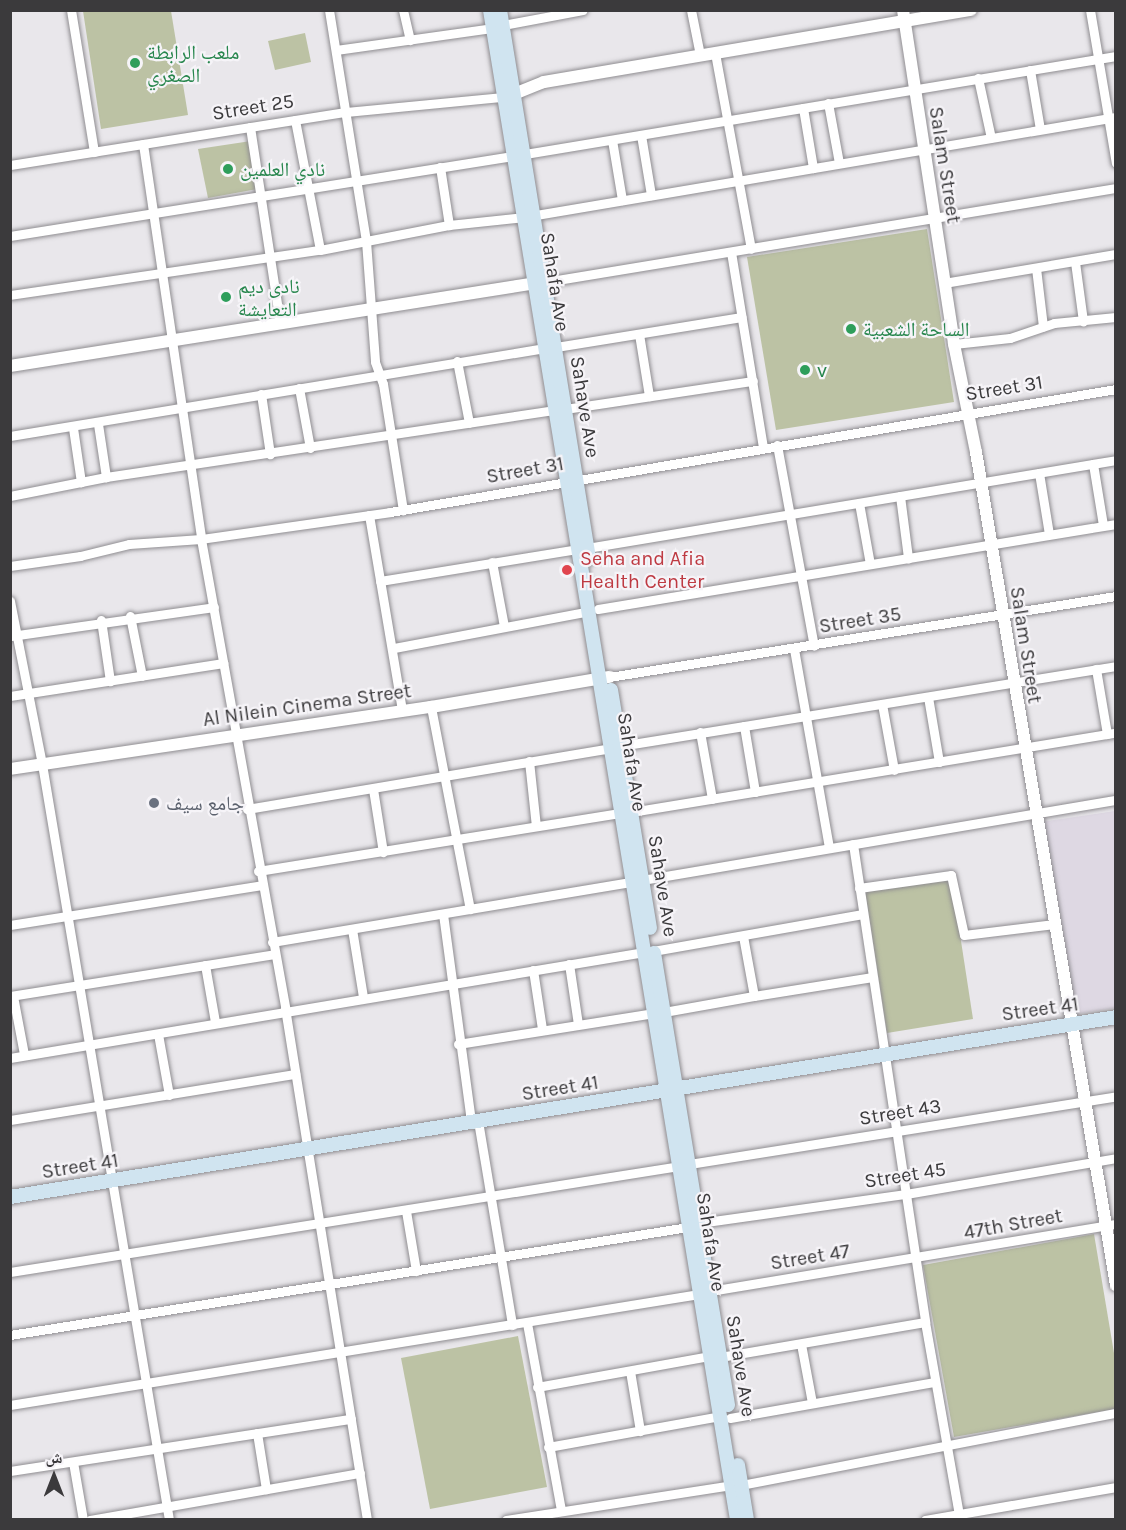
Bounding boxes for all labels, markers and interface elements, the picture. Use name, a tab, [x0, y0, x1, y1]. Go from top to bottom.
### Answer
place label: ملعب الرابطة الصغري	[147, 40, 239, 87]
marker: ملعب الرابطة الصغري	[128, 56, 142, 70]
street label: Street 25	[210, 89, 296, 125]
street label: Salam Street	[924, 105, 966, 225]
place label: نادي العلمين	[240, 157, 325, 181]
marker: نادي العلمين	[221, 162, 235, 176]
street label: Sahafa Ave	[535, 231, 575, 333]
place label: نادى ديم التعايشة	[238, 274, 300, 321]
marker: نادى ديم التعايشة	[219, 290, 233, 304]
place label: الساحة الشعبية	[863, 317, 969, 341]
marker: الساحة الشعبية	[844, 322, 858, 336]
street label: Sahave Ave	[565, 354, 605, 460]
place label: v	[817, 358, 827, 382]
marker: v	[798, 363, 812, 377]
street label: Street 31	[964, 370, 1044, 406]
street label: Street 31	[484, 451, 566, 489]
place label: Seha and Afia Health Center	[580, 546, 705, 593]
marker: Seha and Afia Health Center	[558, 561, 576, 579]
street label: Salam Street	[1005, 585, 1047, 705]
street label: Street 35	[817, 602, 903, 638]
street label: Al Nilein Cinema Street	[201, 678, 413, 732]
street label: Sahafa Ave	[612, 711, 652, 813]
place label: جامع سيف	[166, 791, 244, 815]
marker: جامع سيف	[147, 796, 161, 810]
street label: Sahave Ave	[643, 833, 683, 939]
street label: Street 41	[1000, 992, 1080, 1026]
street label: Street 41	[520, 1070, 600, 1106]
street label: Street 43	[857, 1094, 943, 1130]
street label: Street 41	[40, 1148, 120, 1184]
street label: Street 45	[863, 1157, 947, 1193]
street label: Sahafa Ave	[691, 1191, 731, 1293]
street label: 47th Street	[962, 1204, 1064, 1244]
street label: Street 47	[769, 1239, 851, 1275]
street label: Sahave Ave	[721, 1313, 761, 1419]
north arrow	[24, 1446, 84, 1506]
text: ش	[46, 1448, 62, 1467]

